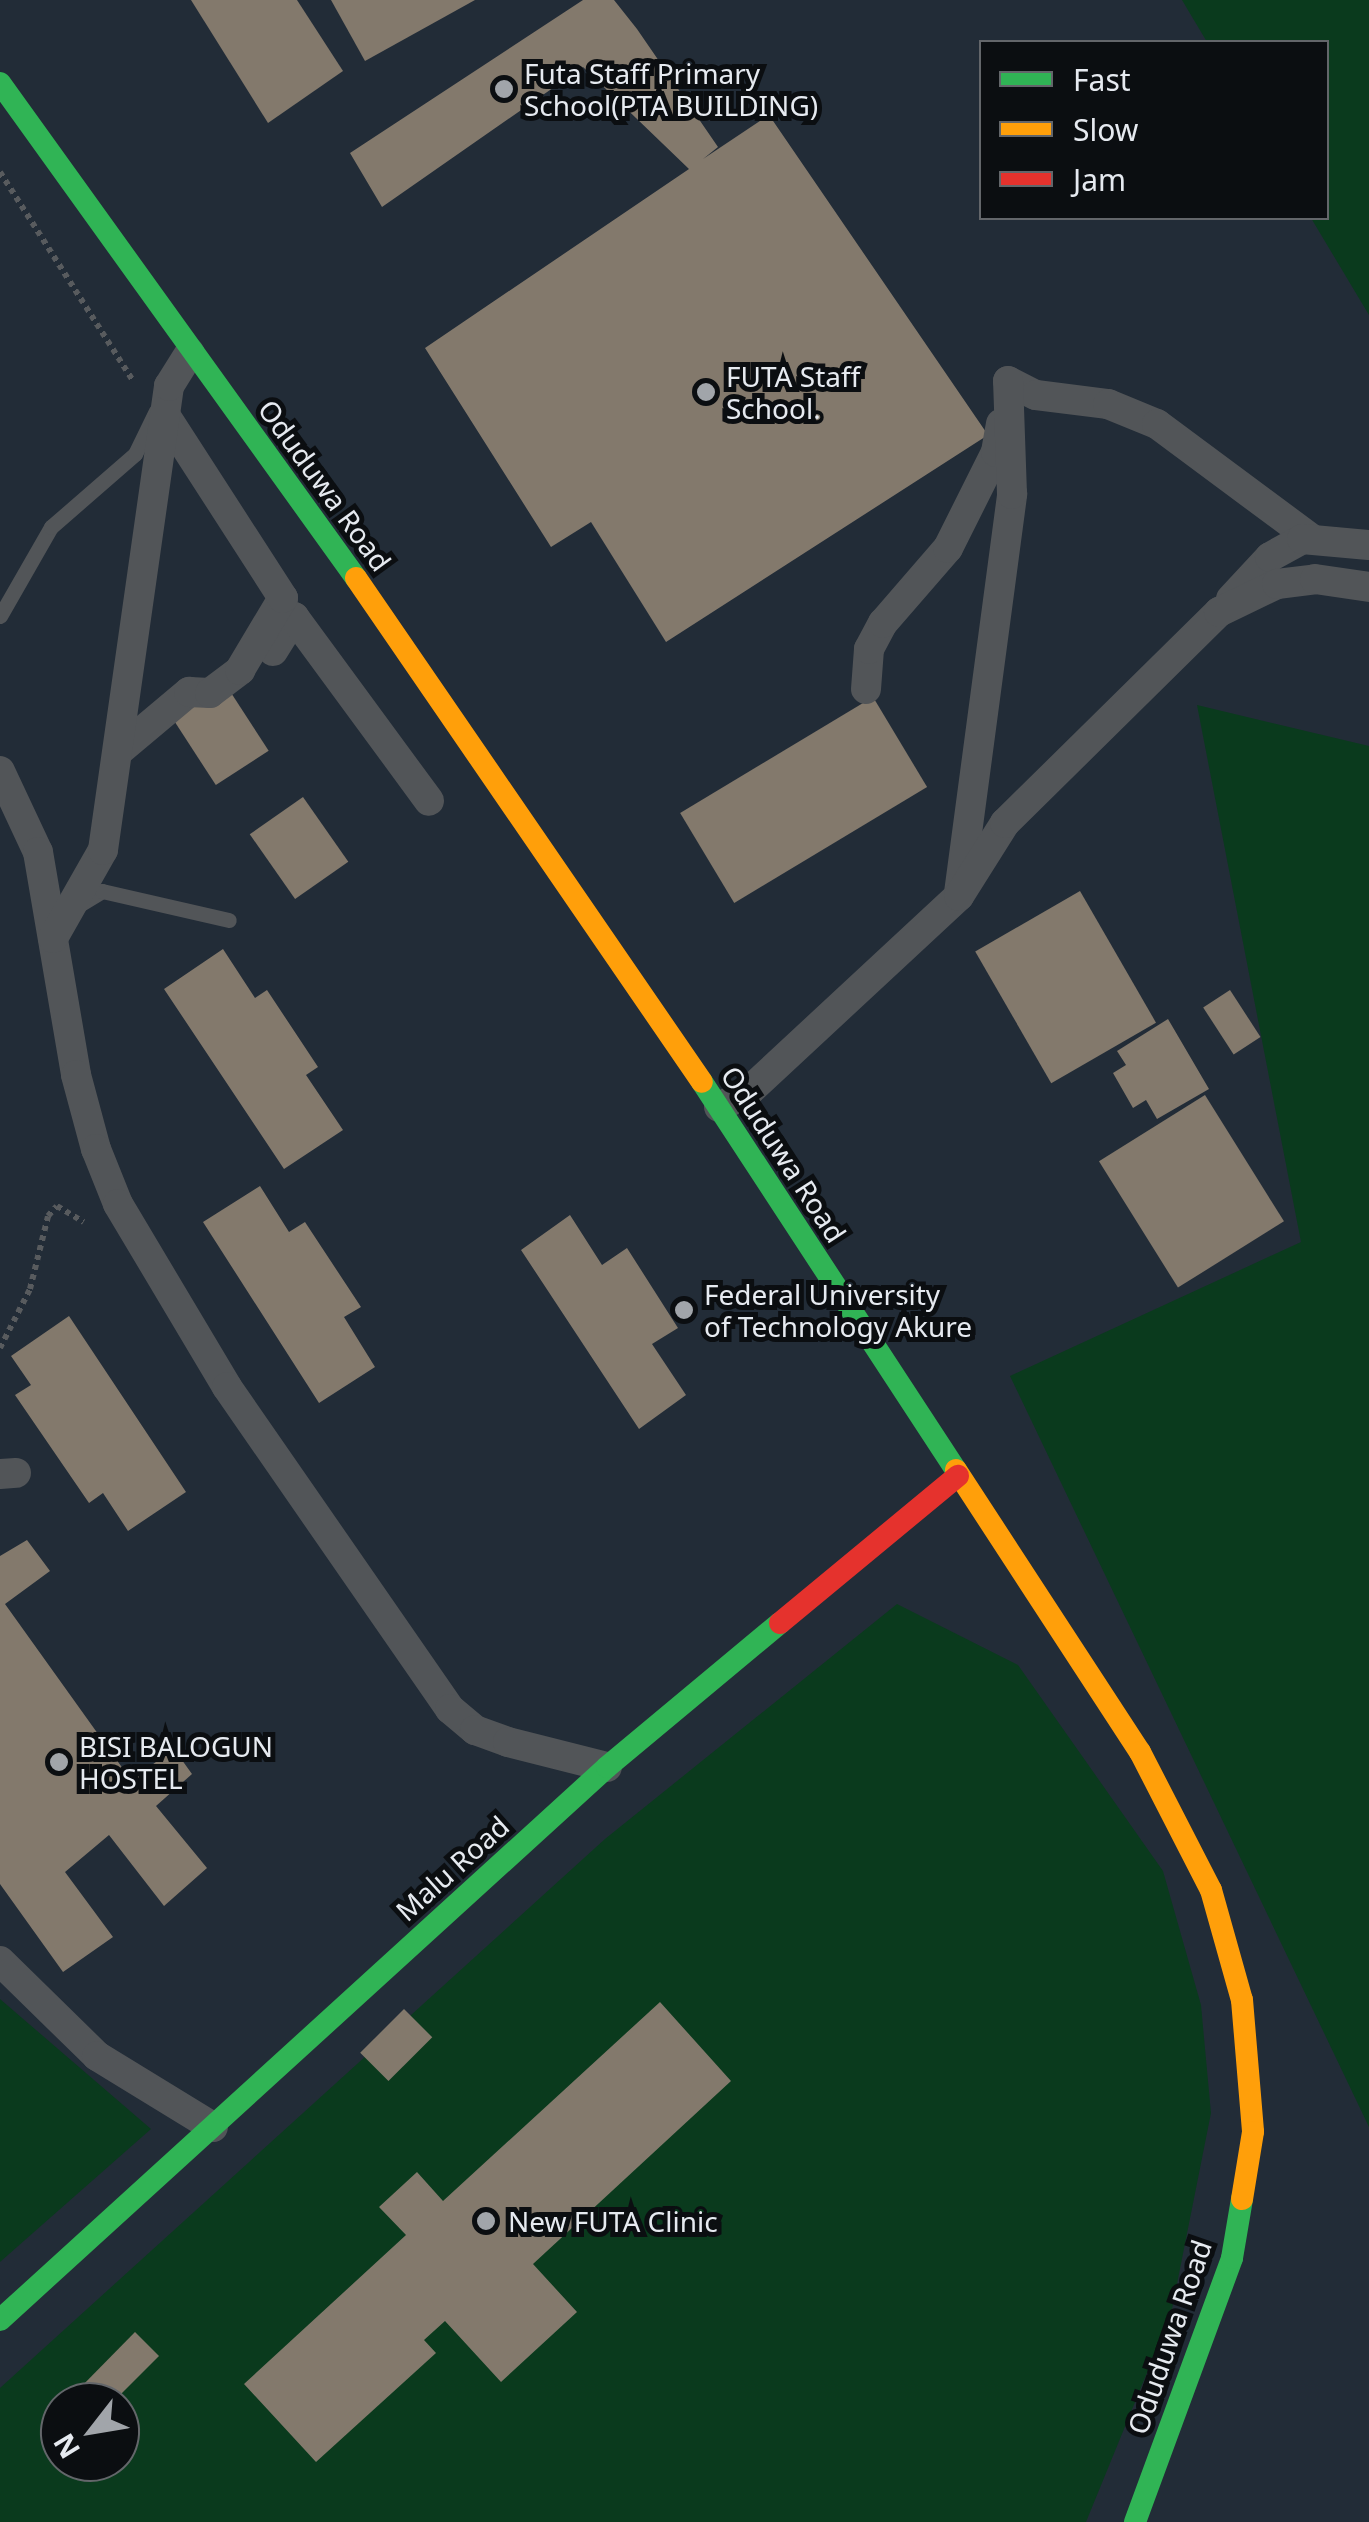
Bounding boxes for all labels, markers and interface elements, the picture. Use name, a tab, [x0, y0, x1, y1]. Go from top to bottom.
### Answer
legend	[979, 40, 1329, 220]
place label: Futa Staff Primary School(PTA BUILDING)	[524, 56, 818, 122]
text: Fast	[1073, 59, 1131, 100]
marker: Futa Staff Primary School(PTA BUILDING)	[493, 78, 515, 100]
text: Slow	[1073, 109, 1138, 150]
text: Jam	[1073, 159, 1126, 200]
place label: FUTA Staff School.	[726, 359, 860, 425]
marker: FUTA Staff School.	[695, 381, 717, 403]
street label: Oduduwa Road	[252, 393, 398, 577]
street label: Oduduwa Road	[715, 1060, 853, 1248]
place label: Federal University of Technology Akure	[704, 1277, 972, 1343]
marker: Federal University of Technology Akure	[673, 1299, 695, 1321]
place label: BISI BALOGUN HOSTEL	[79, 1729, 273, 1795]
marker: BISI BALOGUN HOSTEL	[48, 1751, 70, 1773]
street label: Malu Road	[389, 1809, 515, 1927]
place label: New FUTA Clinic	[508, 2204, 718, 2238]
marker: New FUTA Clinic	[473, 2208, 499, 2234]
street label: Oduduwa Road	[1120, 2235, 1218, 2439]
north arrow	[40, 2382, 140, 2482]
text: N	[44, 2427, 88, 2466]

